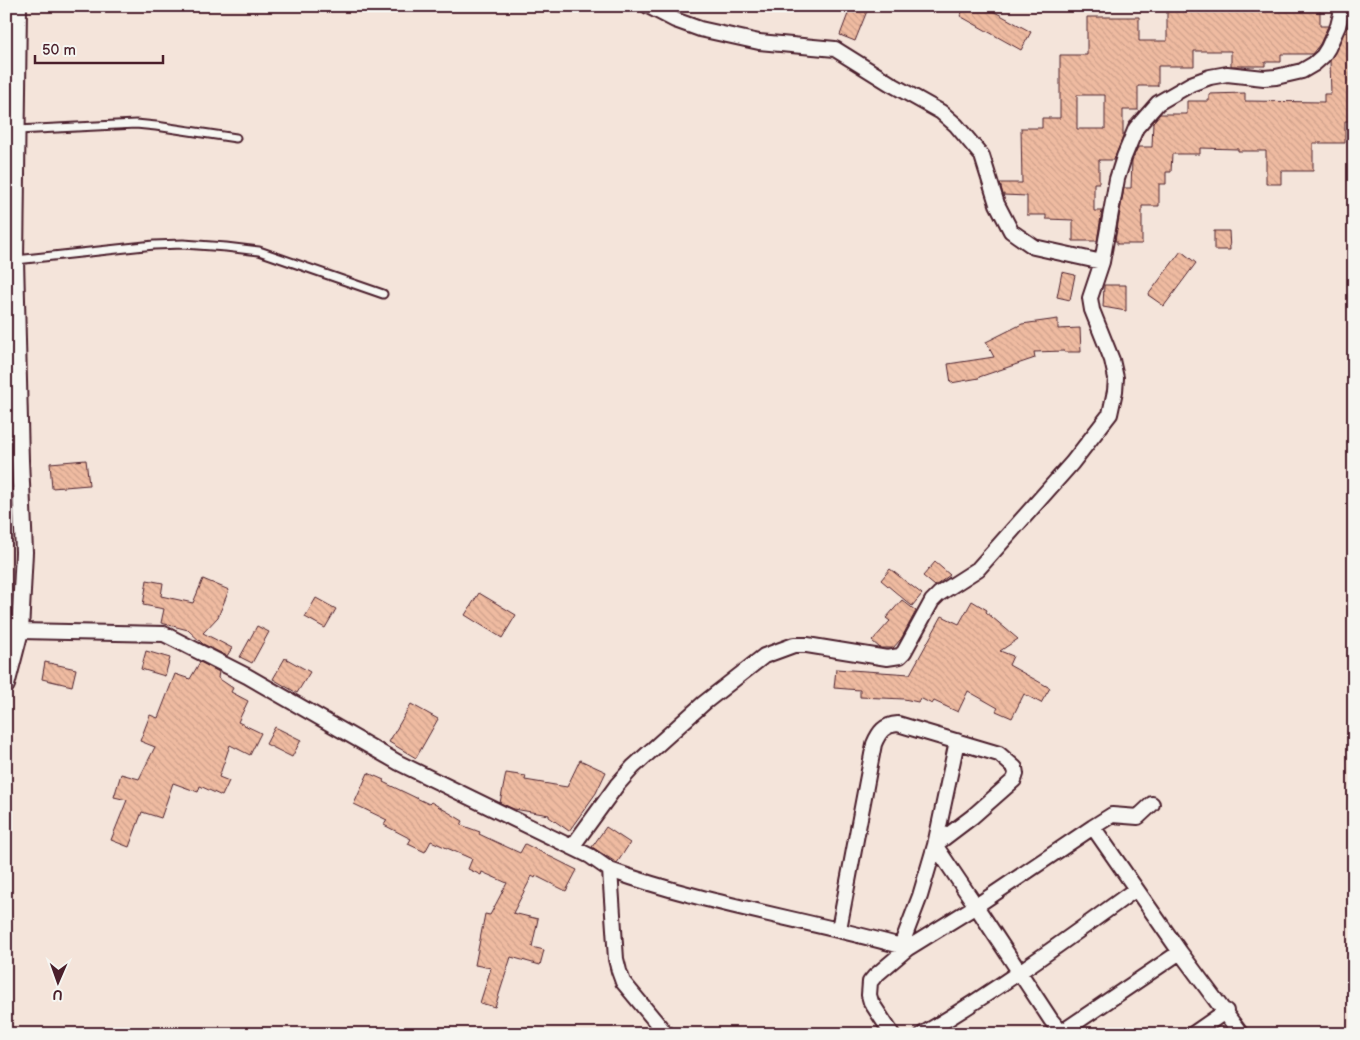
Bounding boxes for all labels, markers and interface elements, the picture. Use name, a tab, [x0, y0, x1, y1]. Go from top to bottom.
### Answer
scale bar	[35, 32, 162, 64]
text: 50 m	[42, 41, 76, 60]
north arrow	[32, 958, 82, 1008]
text: U	[52, 986, 63, 1003]

